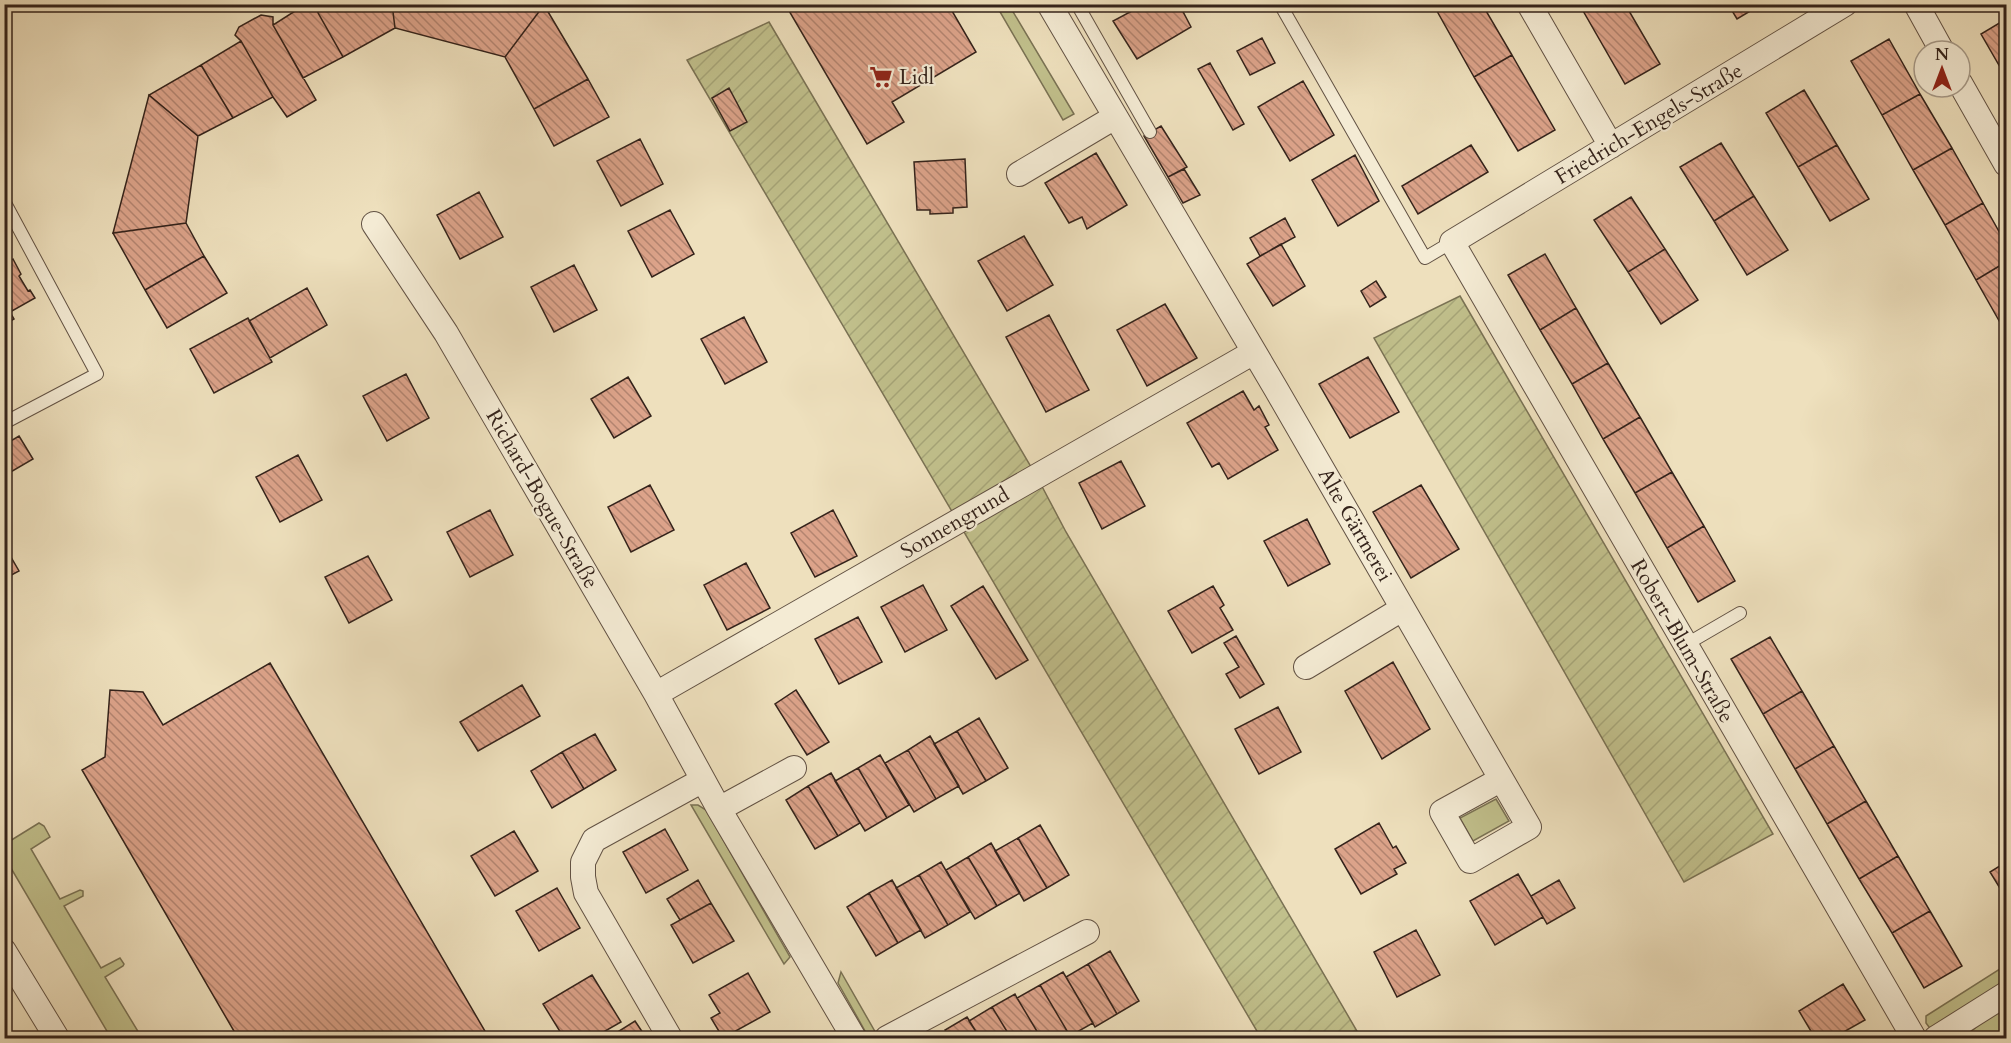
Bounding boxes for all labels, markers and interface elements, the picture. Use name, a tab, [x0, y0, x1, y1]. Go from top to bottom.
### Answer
north arrow	[1912, 39, 1972, 99]
text: N	[1935, 44, 1949, 66]
street label: Friedrich-Engels-Straße	[1550, 56, 1748, 192]
place label: Lidl	[899, 63, 934, 92]
supermarket icon: Lidl	[868, 64, 894, 90]
street label: Richard-Bogue-Straße	[479, 404, 605, 594]
street label: Alte Gärtnerei	[1311, 463, 1399, 587]
street label: Sonnengrund	[895, 480, 1015, 566]
street label: Robert-Blum-Straße	[1623, 554, 1741, 728]

